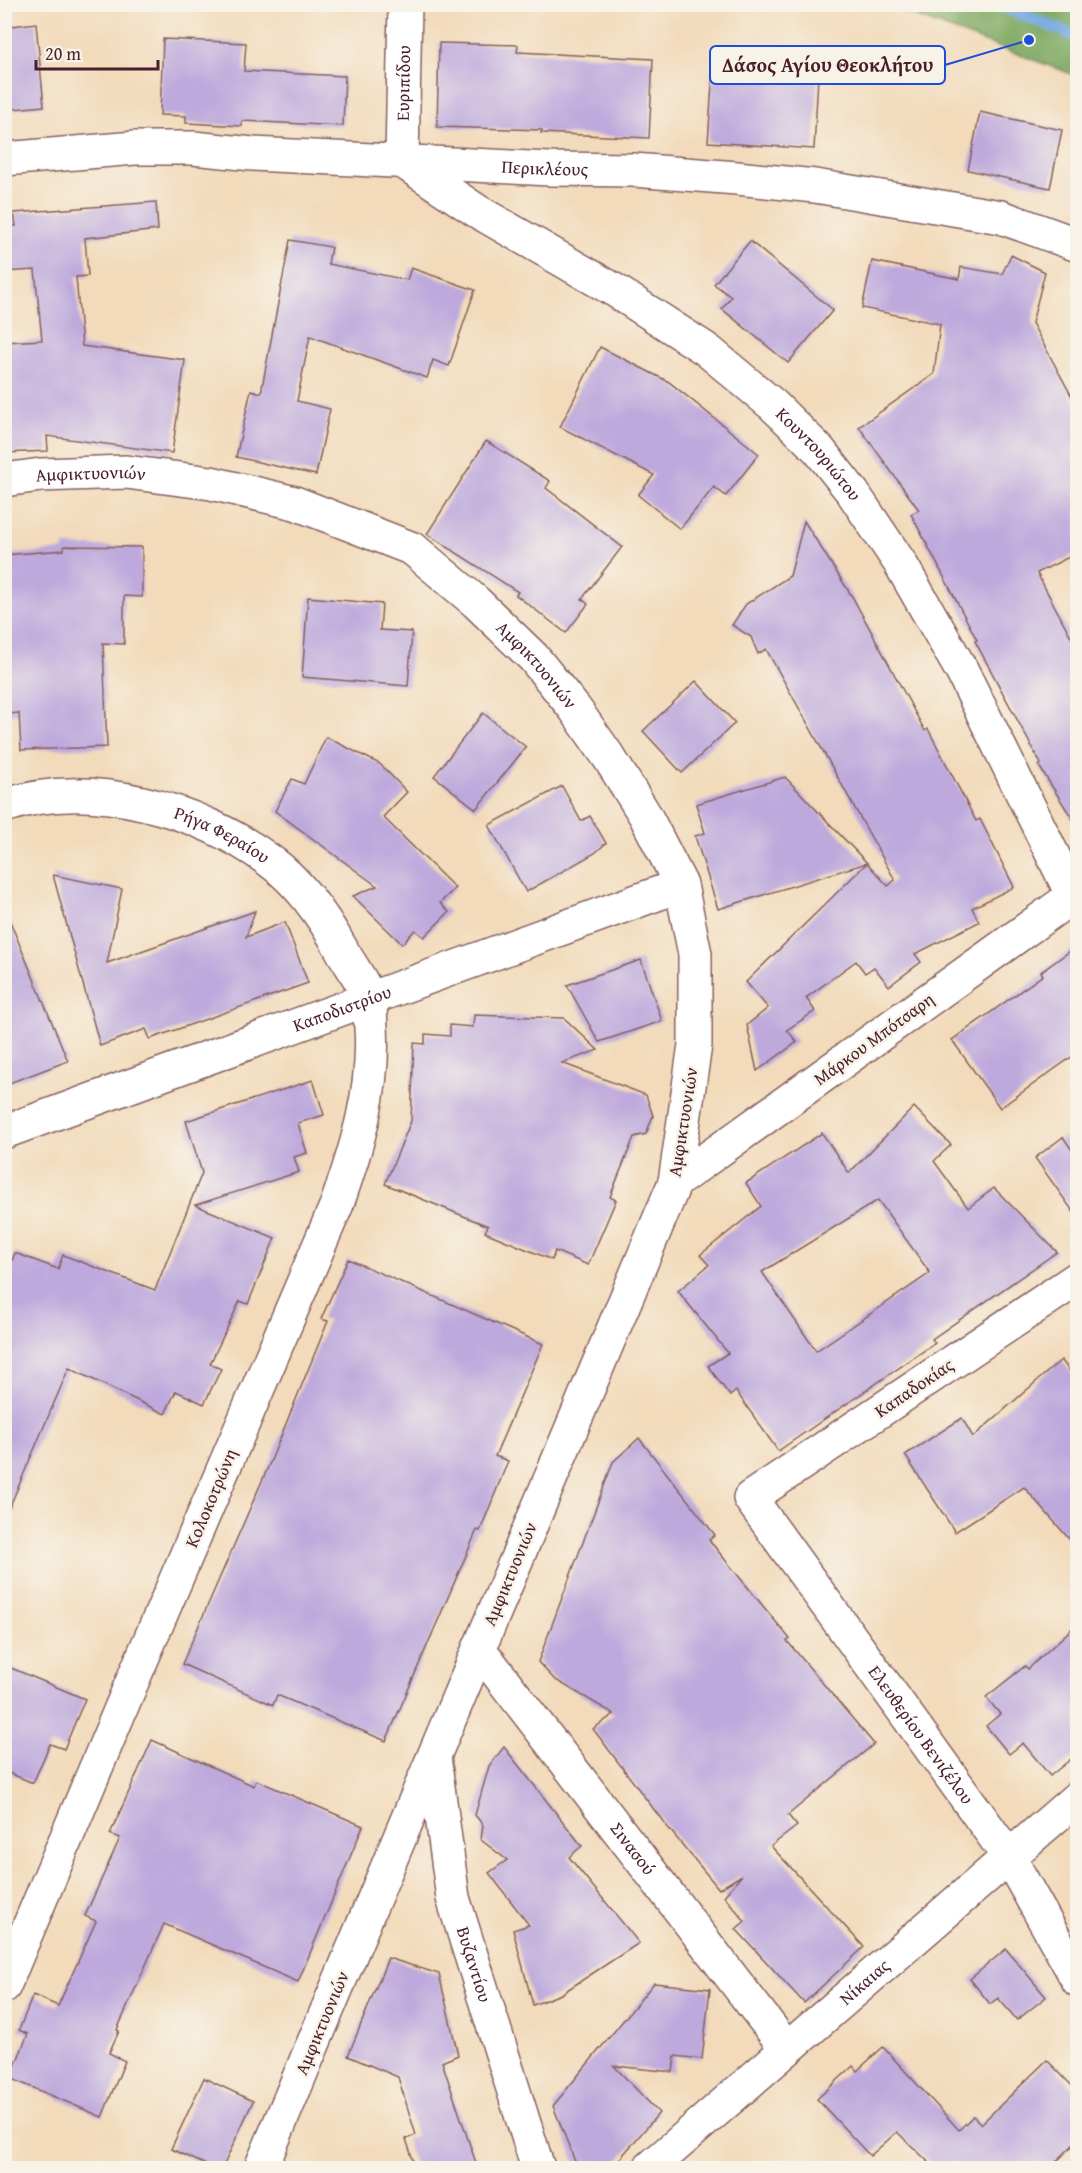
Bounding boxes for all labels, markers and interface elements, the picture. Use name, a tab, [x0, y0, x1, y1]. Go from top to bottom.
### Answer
scale bar	[36, 33, 158, 71]
text: 20 m	[45, 40, 81, 67]
street label: Ευριπίδου	[389, 45, 417, 121]
callout: Δάσος Αγίου Θεοκλήτου	[710, 46, 945, 84]
text: Δάσος Αγίου Θεοκλήτου	[722, 50, 933, 79]
street label: Περικλέους	[501, 153, 589, 182]
street label: Κουντουριώτου	[770, 401, 868, 506]
street label: Αμφικτυονιών	[34, 458, 147, 489]
street label: Αμφικτυονιών	[490, 614, 584, 715]
street label: Ρήγα Φεραίου	[171, 799, 276, 870]
street label: Καποδιστρίου	[289, 978, 395, 1038]
street label: Μάρκου Μπότσαρη	[808, 986, 940, 1092]
street label: Αμφικτυονιών	[661, 1065, 704, 1179]
street label: Καπαδοκίας	[869, 1351, 959, 1424]
street label: Κολοκοτρώνη	[178, 1444, 244, 1552]
street label: Αμφικτυονιών	[476, 1518, 544, 1630]
street label: Ελευθερίου Βενιζέλου	[862, 1660, 981, 1810]
street label: Σινασού	[604, 1816, 662, 1881]
street label: Βυζαντίου	[450, 1923, 499, 2006]
street label: Νίκαιας	[833, 1952, 896, 2011]
street label: Αμφικτυονιών	[288, 1967, 356, 2079]

